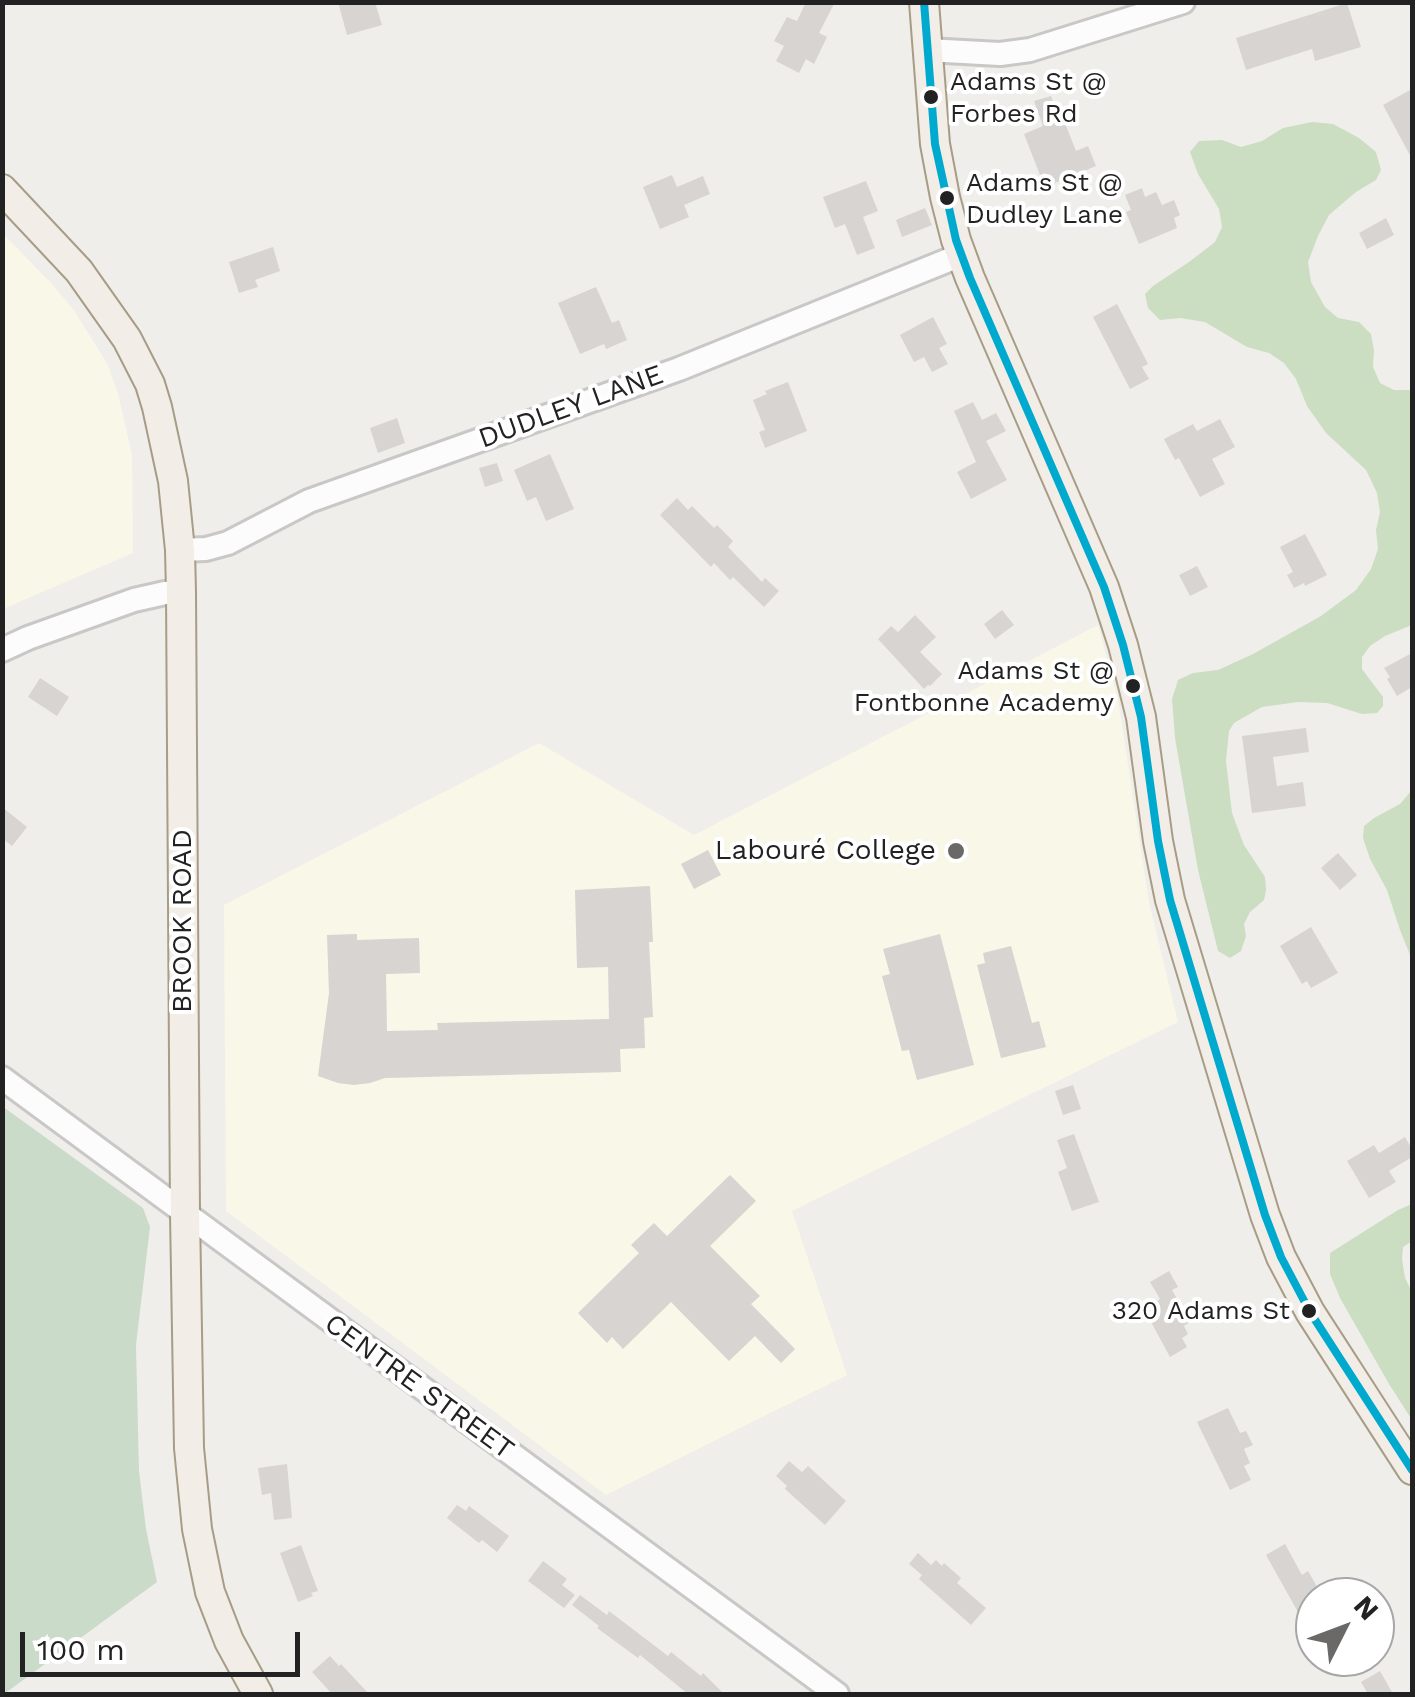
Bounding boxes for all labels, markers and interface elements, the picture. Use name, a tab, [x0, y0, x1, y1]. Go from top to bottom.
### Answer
place label: Adams St @ Forbes Rd	[950, 66, 1107, 128]
marker: Adams St @ Forbes Rd	[921, 87, 941, 107]
place label: Adams St @ Dudley Lane	[966, 167, 1123, 228]
marker: Adams St @ Dudley Lane	[937, 188, 957, 208]
street label: DUDLEY LANE	[474, 358, 668, 456]
place label: Adams St @ Fontbonne Academy	[854, 655, 1114, 716]
marker: Adams St @ Fontbonne Academy	[1123, 676, 1143, 696]
street label: BROOK ROAD	[166, 829, 200, 1013]
place label: Labouré College	[715, 834, 936, 868]
marker: Labouré College	[945, 840, 967, 862]
place label: 320 Adams St	[1112, 1295, 1290, 1327]
marker: 320 Adams St	[1299, 1301, 1319, 1321]
street label: CENTRE STREET	[318, 1307, 520, 1467]
north arrow	[1295, 1577, 1395, 1677]
text: N	[1347, 1589, 1385, 1627]
scale bar	[25, 1612, 305, 1674]
text: 100 m	[37, 1632, 125, 1667]

